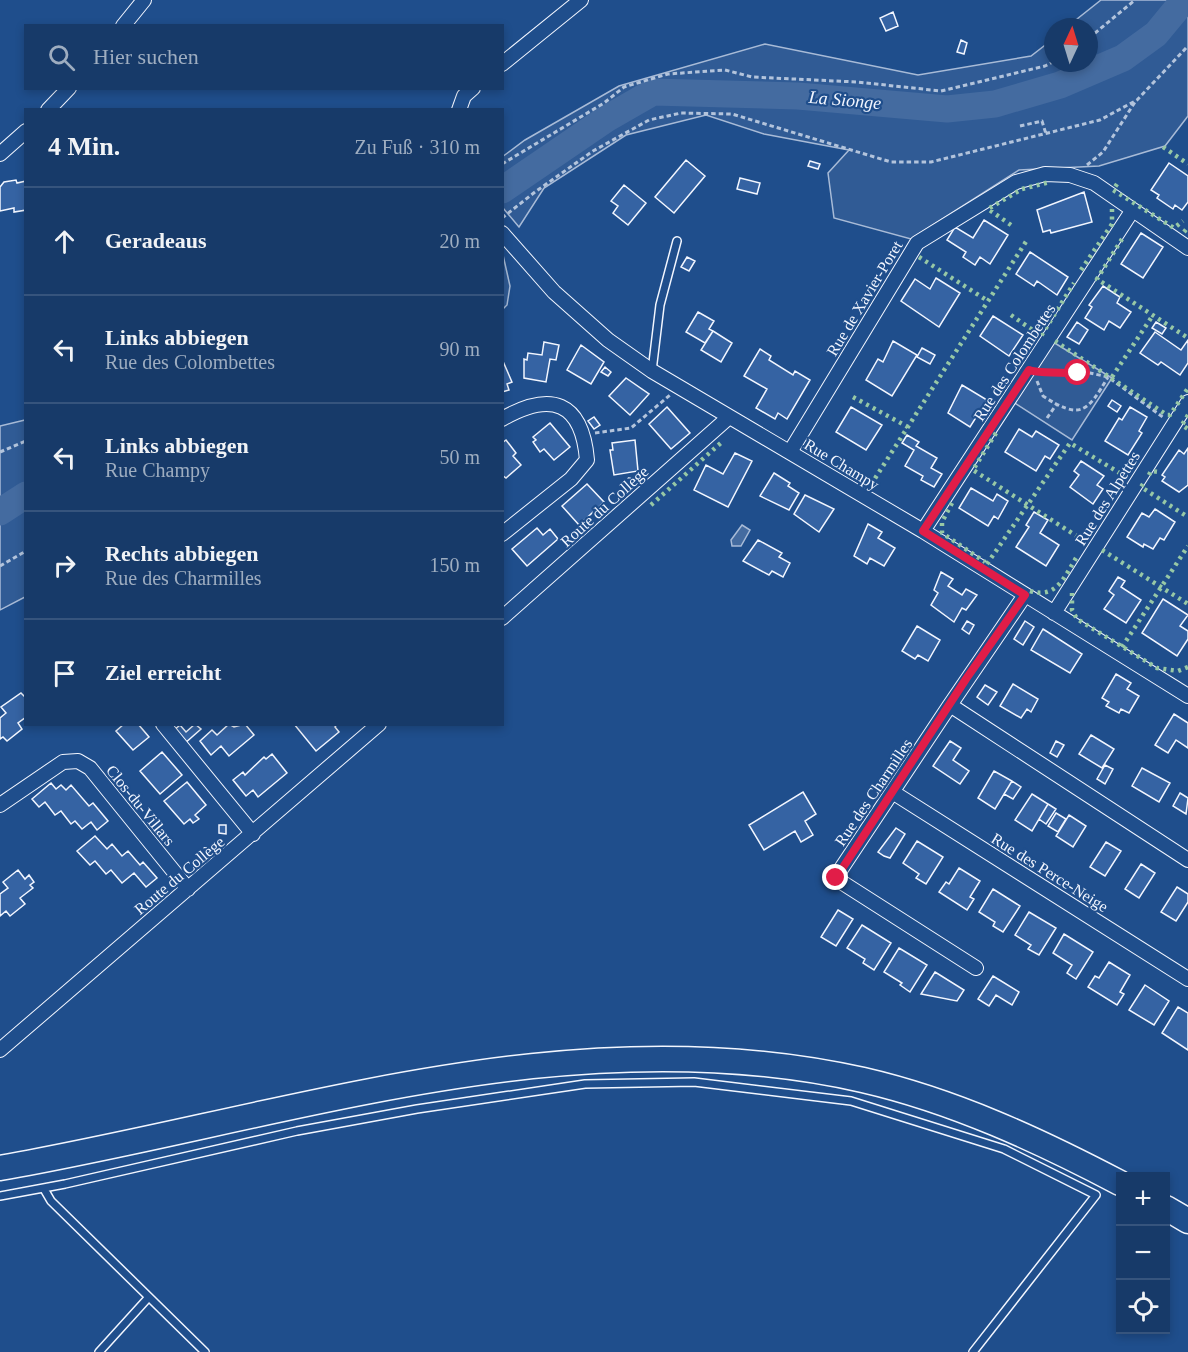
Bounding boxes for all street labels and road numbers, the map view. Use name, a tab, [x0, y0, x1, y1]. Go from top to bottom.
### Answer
street label: Rue de Xavier-Poret	[823, 237, 906, 359]
street label: Rue des Colombettes	[970, 301, 1059, 424]
street label: Rue Champy	[801, 436, 882, 494]
street label: Rue des Alpettes	[1072, 448, 1144, 549]
street label: Route du Collège	[557, 463, 652, 551]
street label: Rue des Charmilles	[831, 736, 915, 849]
street label: Clos-du-Villars	[103, 762, 178, 849]
street label: Rue des Perce-Neige	[988, 830, 1111, 916]
street label: Route du Collège	[131, 833, 228, 919]

